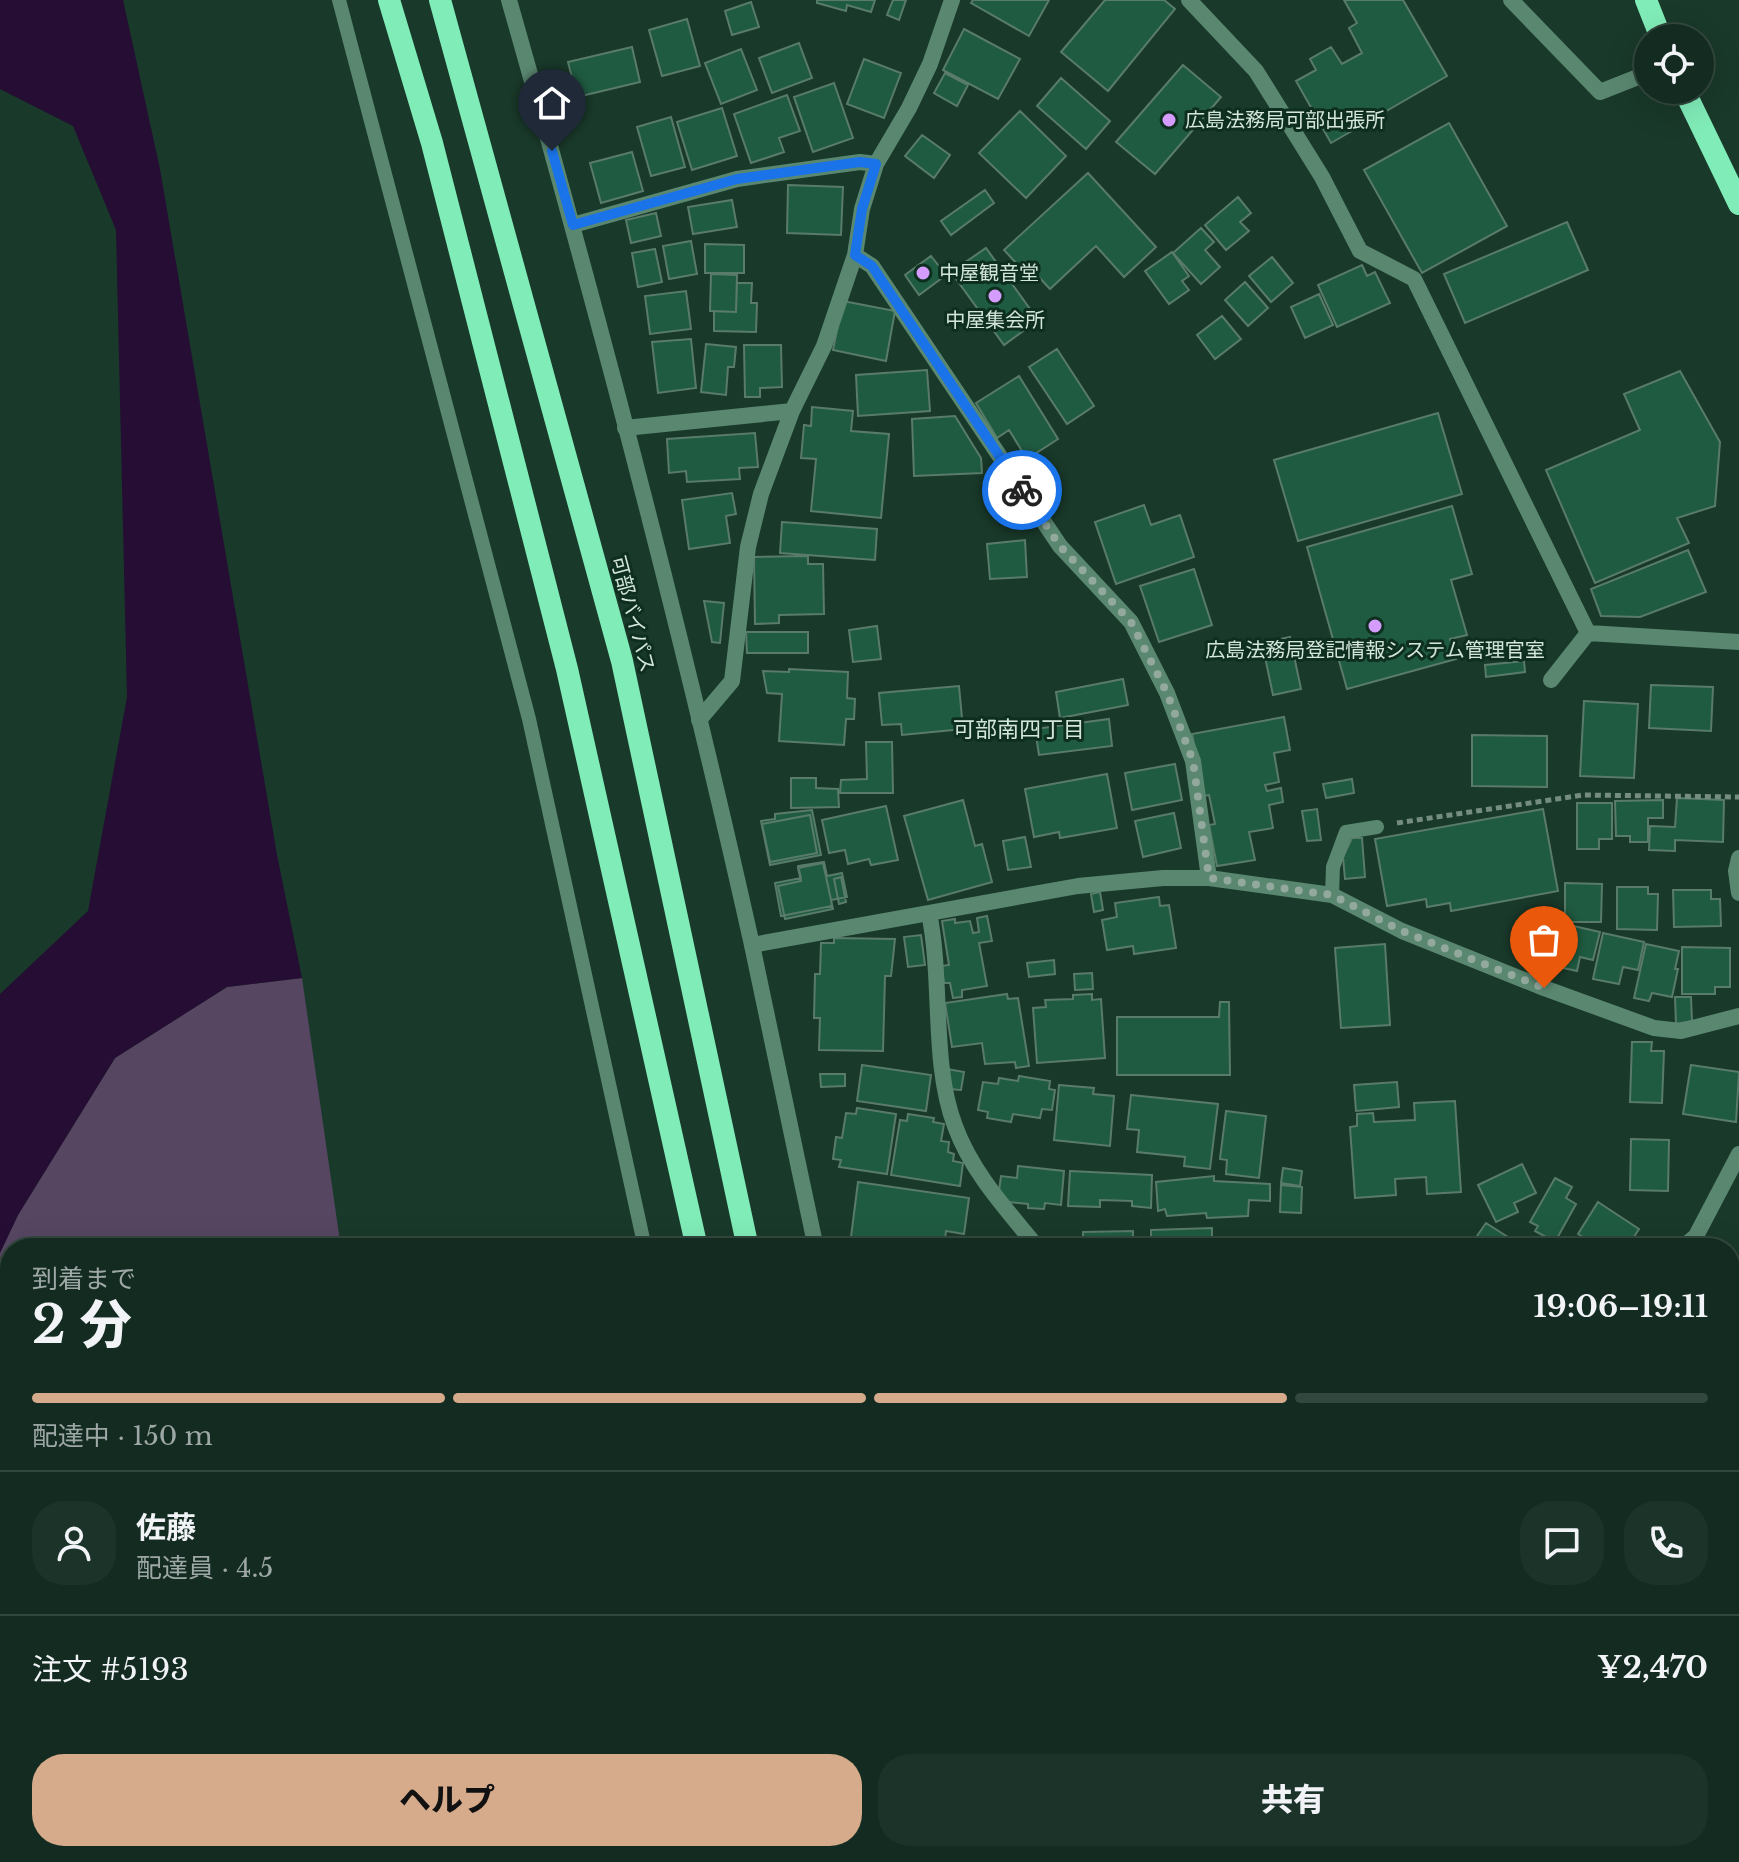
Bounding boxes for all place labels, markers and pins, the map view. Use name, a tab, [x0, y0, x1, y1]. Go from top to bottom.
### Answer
pin	[518, 69, 586, 151]
place label: 広島法務局可部出張所	[1185, 108, 1385, 132]
marker: 広島法務局可部出張所	[1160, 111, 1178, 129]
place label: 中屋観音堂	[939, 261, 1039, 285]
marker: 中屋観音堂	[914, 264, 932, 282]
marker: 中屋集会所	[986, 287, 1004, 305]
place label: 中屋集会所	[945, 308, 1045, 332]
marker: 広島法務局登記情報システム管理官室	[1366, 617, 1384, 635]
place label: 広島法務局登記情報システム管理官室	[1205, 638, 1545, 662]
pin	[1510, 906, 1578, 988]

